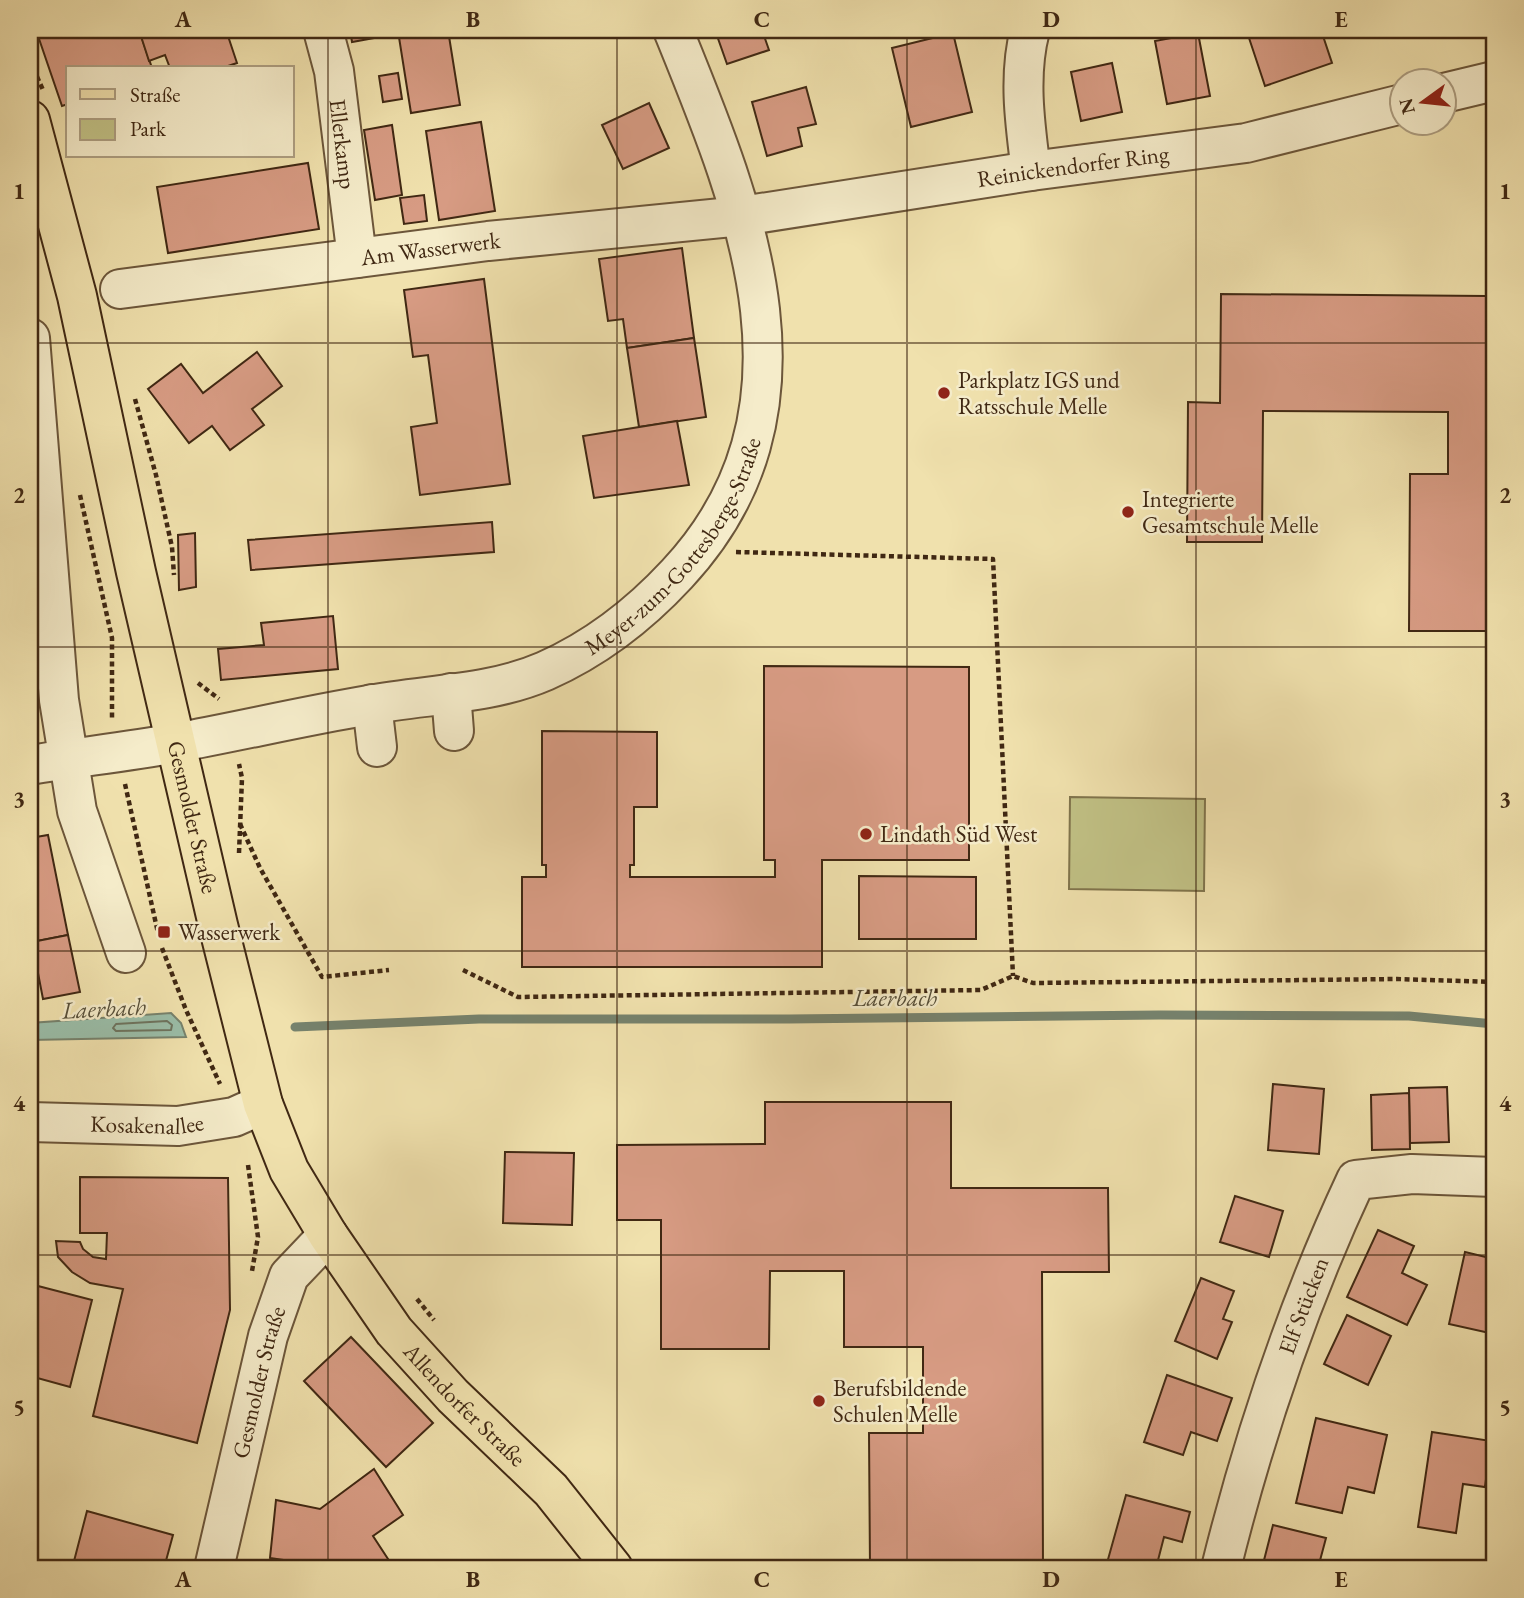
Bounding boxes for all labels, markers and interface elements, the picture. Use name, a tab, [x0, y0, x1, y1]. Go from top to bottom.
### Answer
text: A	[174, 4, 192, 34]
text: B	[466, 4, 480, 34]
text: C	[754, 4, 770, 34]
text: D	[1042, 4, 1060, 34]
text: E	[1334, 4, 1348, 34]
legend	[66, 66, 294, 158]
north arrow	[1388, 66, 1458, 136]
text: Straße	[130, 81, 181, 108]
text: N	[1393, 95, 1421, 117]
street label: Ellerkamp	[323, 97, 363, 191]
text: Park	[130, 115, 167, 142]
street label: Reinickendorfer Ring	[975, 138, 1171, 194]
text: 1	[13, 176, 25, 206]
text: 1	[1499, 176, 1511, 206]
street label: Am Wasserwerk	[358, 225, 503, 273]
place label: Parkplatz IGS und Ratsschule Melle	[958, 365, 1120, 421]
marker: Parkplatz IGS und Ratsschule Melle	[936, 385, 952, 401]
street label: Meyer-zum-Gottesberge-Straße	[579, 434, 768, 662]
text: 2	[13, 480, 25, 510]
text: 2	[1499, 480, 1511, 510]
place label: Integrierte Gesamtschule Melle	[1142, 484, 1319, 540]
marker: Integrierte Gesamtschule Melle	[1120, 504, 1136, 520]
street label: Gesmolder Straße	[161, 738, 225, 896]
text: 3	[13, 784, 25, 814]
text: 3	[1499, 784, 1511, 814]
place label: Lindath Süd West	[880, 819, 1038, 849]
marker: Lindath Süd West	[858, 826, 874, 842]
place label: Wasserwerk	[178, 917, 281, 947]
marker: Wasserwerk	[156, 924, 172, 940]
water label: Laerbach	[852, 982, 937, 1013]
water label: Laerbach	[60, 990, 147, 1026]
text: 4	[13, 1088, 26, 1118]
text: 4	[1499, 1088, 1512, 1118]
street label: Kosakenallee	[90, 1107, 206, 1141]
street label: Elf Stücken	[1271, 1253, 1335, 1358]
street label: Gesmolder Straße	[225, 1302, 292, 1461]
street label: Allendorfer Straße	[397, 1336, 532, 1473]
place label: Berufsbildende Schulen Melle	[833, 1373, 966, 1429]
text: 5	[13, 1392, 25, 1422]
text: 5	[1499, 1392, 1511, 1422]
marker: Berufsbildende Schulen Melle	[811, 1393, 827, 1409]
text: A	[174, 1564, 192, 1594]
text: B	[466, 1564, 480, 1594]
text: C	[754, 1564, 770, 1594]
text: D	[1042, 1564, 1060, 1594]
text: E	[1334, 1564, 1348, 1594]

